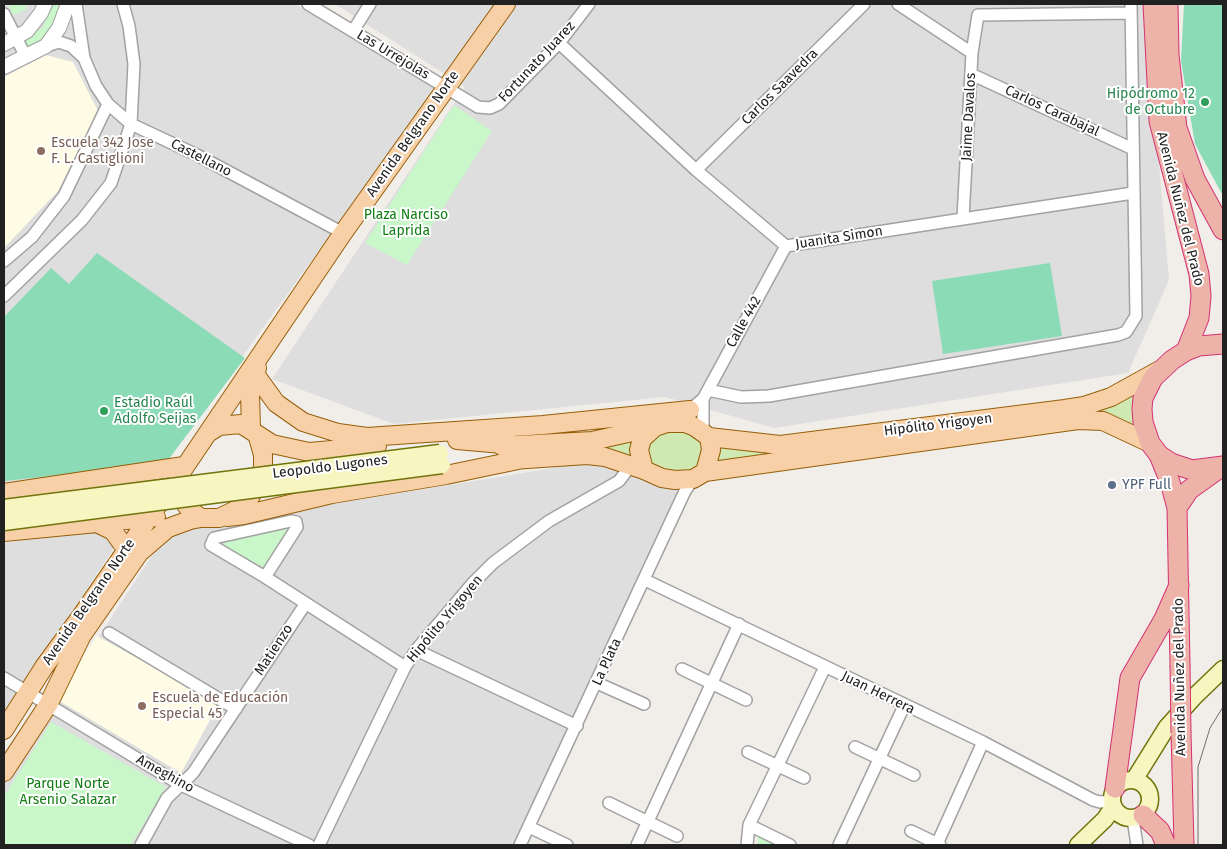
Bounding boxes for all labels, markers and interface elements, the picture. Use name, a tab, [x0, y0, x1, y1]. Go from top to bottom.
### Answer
street label: Fortunato Juarez	[495, 18, 579, 106]
street label: Las Urrejolas	[354, 27, 432, 83]
street label: Carlos Saavedra	[738, 45, 822, 129]
street label: Avenida Belgrano Norte	[363, 68, 463, 200]
street label: Jaime Davalos	[958, 72, 980, 162]
street label: Carlos Carabajal	[1002, 82, 1102, 140]
place label: Hipódromo 12 de Octubre	[1107, 86, 1195, 118]
marker: Hipódromo 12 de Octubre	[1199, 96, 1211, 108]
street label: Avenida Nuñez del Prado	[1153, 130, 1207, 288]
place label: Escuela 342 Jose F. L. Castiglioni	[51, 135, 154, 168]
street label: Castellano	[168, 135, 234, 181]
marker: Escuela 342 Jose F. L. Castiglioni	[35, 145, 47, 157]
park label: Plaza Narciso Laprida	[364, 207, 448, 240]
street label: Juanita Simon	[794, 223, 884, 253]
street label: Calle 442	[723, 293, 765, 351]
place label: Estadio Raúl Adolfo Seijas	[114, 395, 196, 428]
marker: Estadio Raúl Adolfo Seijas	[98, 405, 110, 417]
street label: Hipólito Yrigoyen	[883, 410, 993, 440]
street label: Leopoldo Lugones	[272, 452, 388, 482]
place label: YPF Full	[1122, 477, 1171, 493]
marker: YPF Full	[1106, 479, 1118, 491]
street label: Avenida Belgrano Norte	[39, 536, 139, 668]
street label: Hipólito Yrigoyen	[404, 572, 486, 666]
street label: Avenida Nuñez del Prado	[1170, 598, 1190, 756]
street label: Matienzo	[251, 621, 297, 679]
street label: La Plata	[589, 636, 625, 688]
street label: Juan Herrera	[839, 668, 917, 718]
place label: Escuela de Educación Especial 45	[152, 690, 288, 722]
marker: Escuela de Educación Especial 45	[136, 700, 148, 712]
street label: Ameghino	[133, 751, 197, 797]
park label: Parque Norte Arsenio Salazar	[19, 776, 117, 809]

